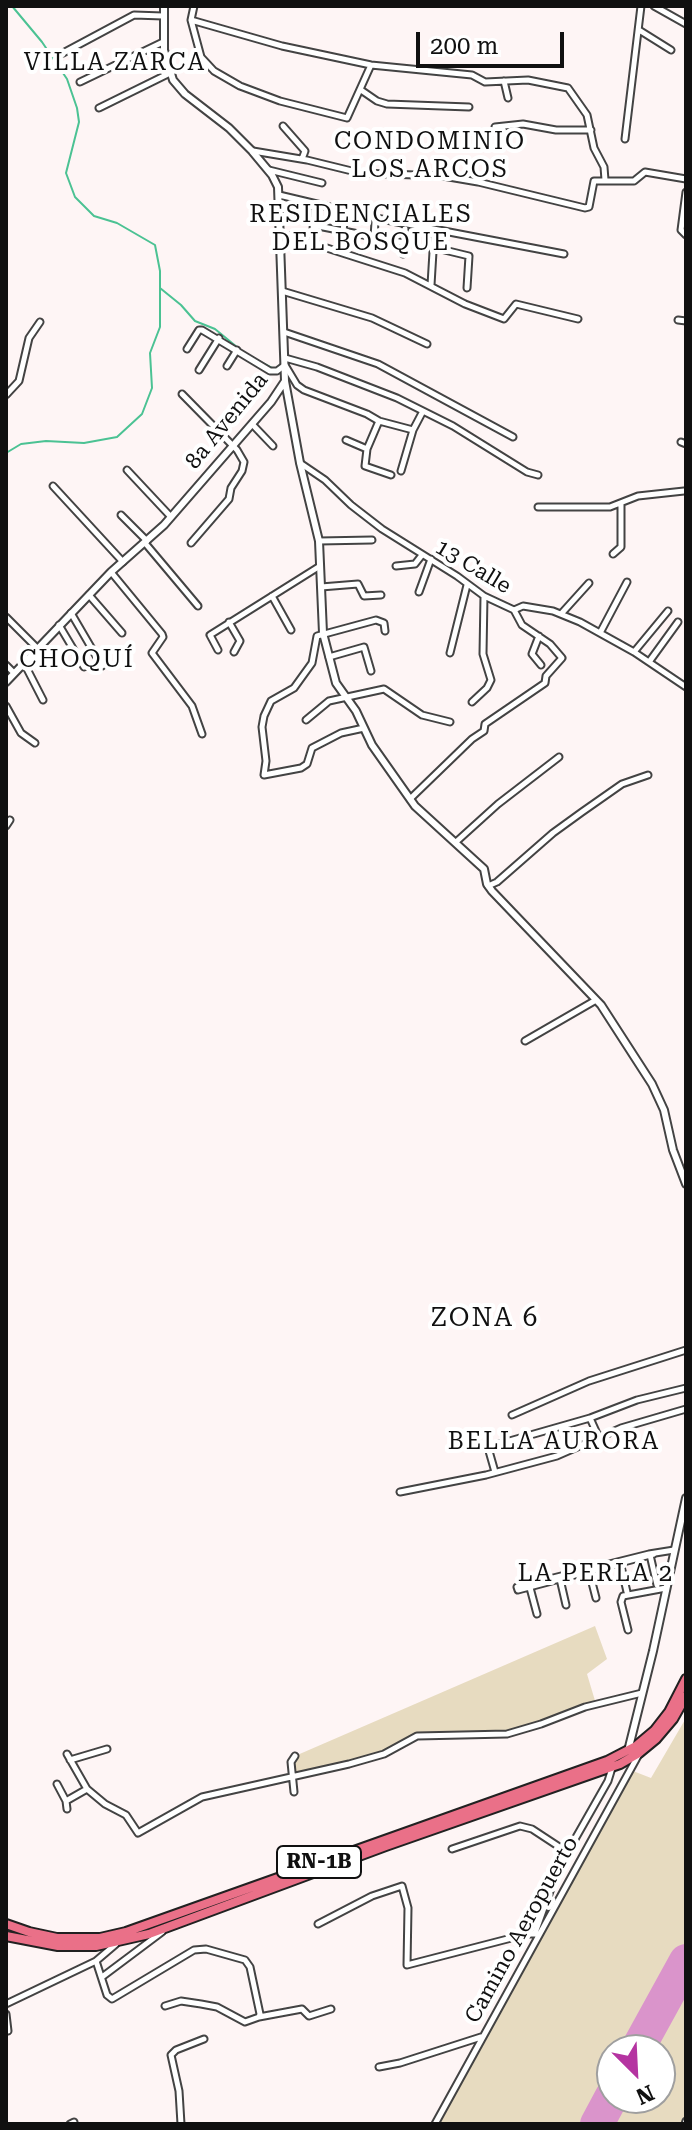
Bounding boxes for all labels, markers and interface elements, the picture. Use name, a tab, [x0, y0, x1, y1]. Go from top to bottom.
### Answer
scale bar	[420, 16, 568, 66]
text: 200 m	[430, 32, 498, 60]
district label: VILLA ZARCA	[24, 49, 206, 77]
district label: CONDOMINIO LOS ARCOS	[334, 128, 526, 184]
district label: RESIDENCIALES DEL BOSQUE	[249, 201, 473, 257]
street label: 8a Avenida	[180, 368, 274, 474]
street label: 13 Calle	[430, 534, 516, 600]
district label: CHOQUÍ	[19, 646, 135, 674]
district label: ZONA 6	[431, 1302, 539, 1334]
district label: BELLA AURORA	[448, 1428, 660, 1456]
district label: LA PERLA 2	[518, 1560, 674, 1588]
street label: Camino Aeropuerto	[460, 1832, 584, 2028]
road number: RN-1B	[277, 1846, 361, 1878]
north arrow	[596, 2034, 676, 2114]
text: N	[632, 2080, 658, 2109]

